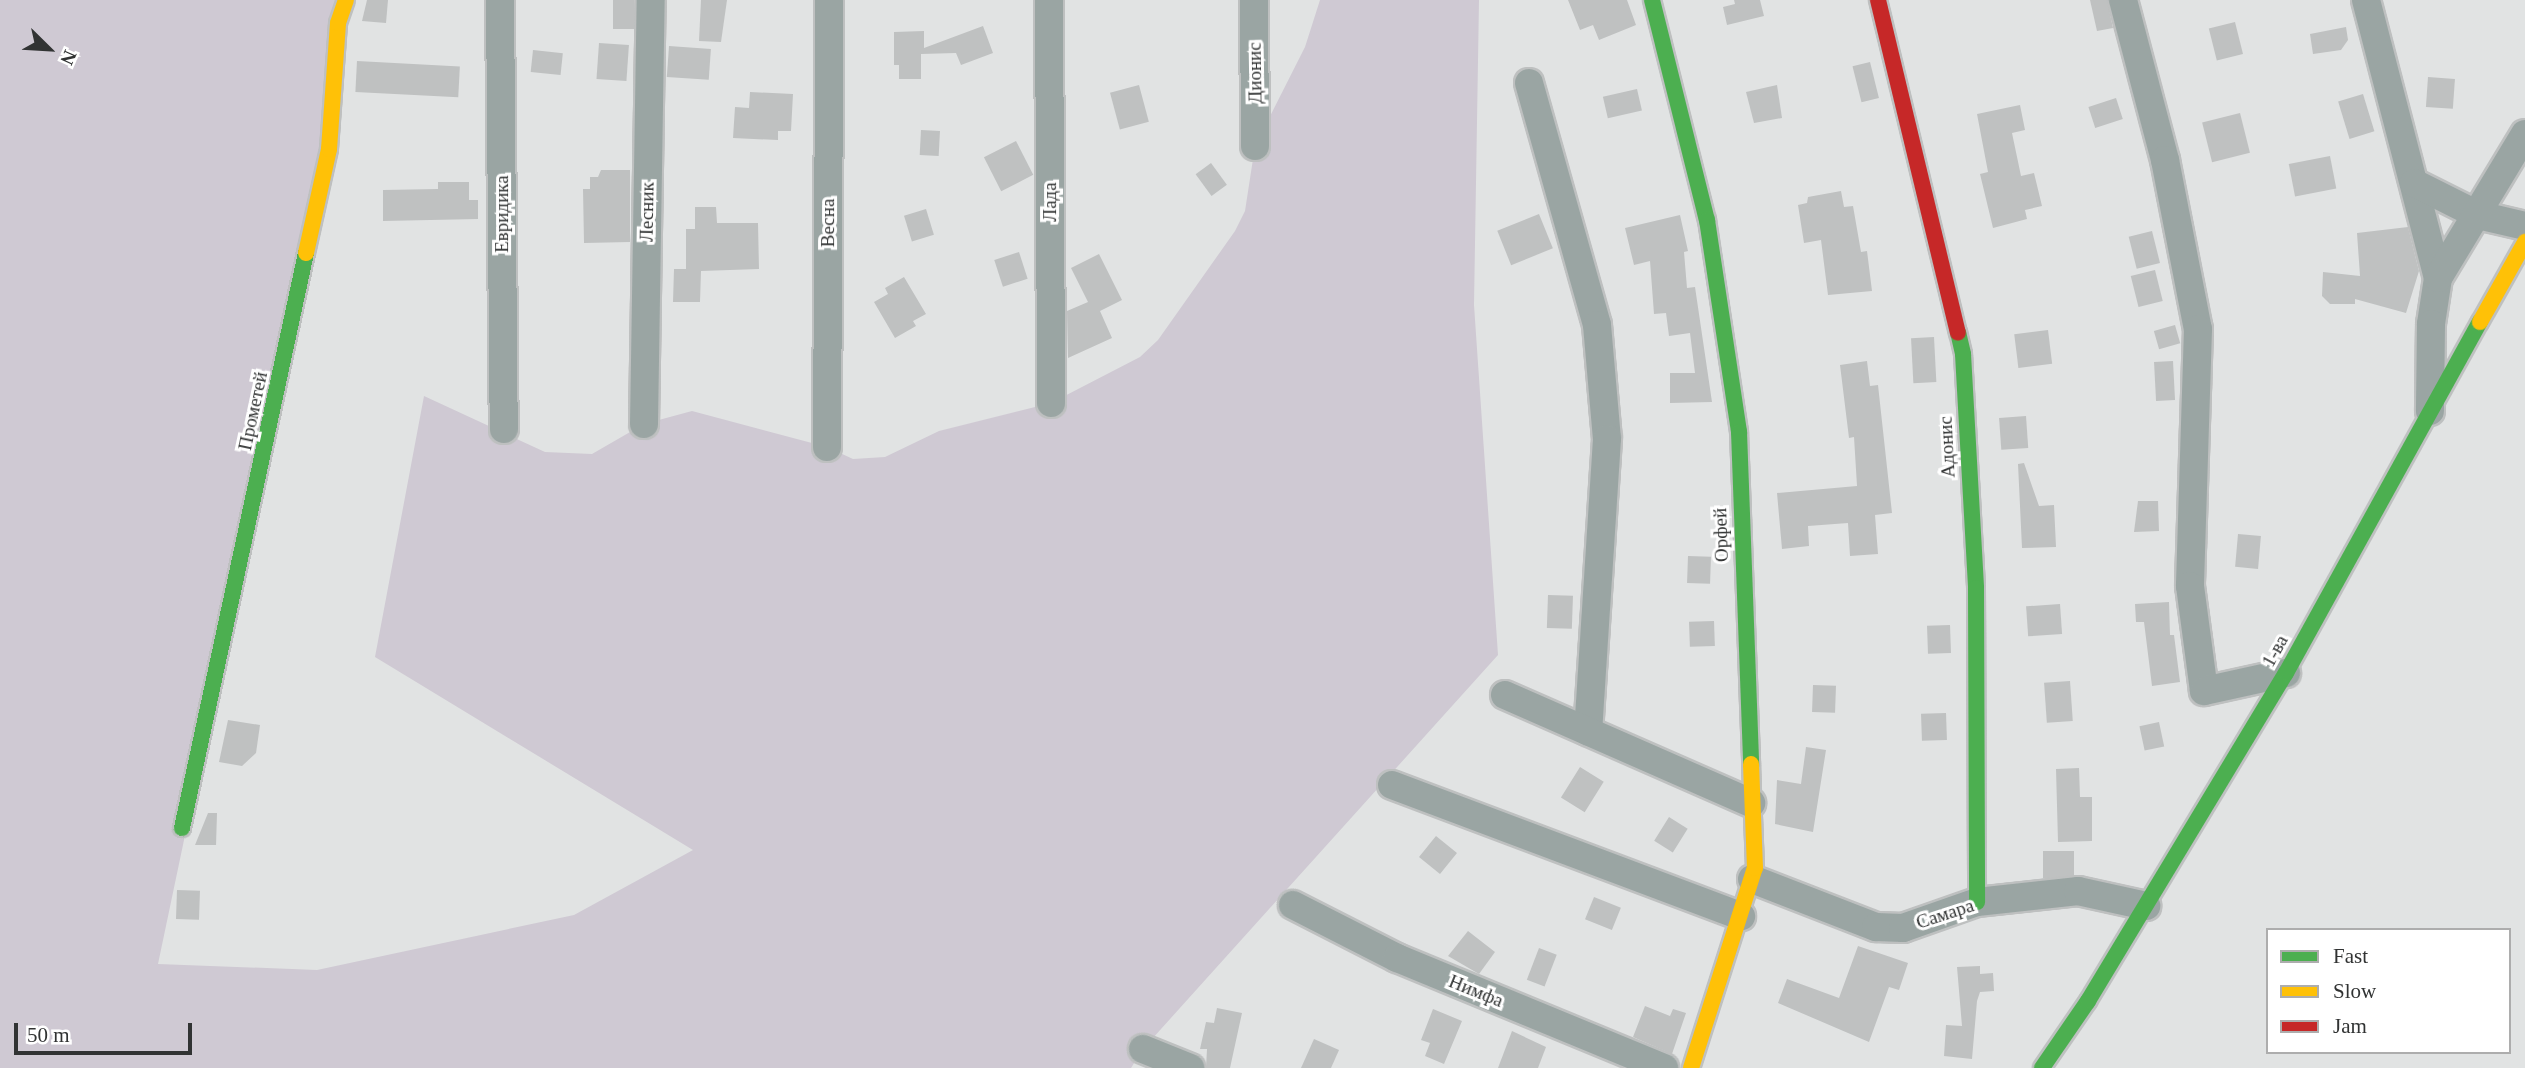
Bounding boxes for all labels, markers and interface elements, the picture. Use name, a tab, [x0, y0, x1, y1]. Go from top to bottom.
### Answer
north arrow	[14, 14, 84, 84]
street label: Дионис	[1243, 42, 1267, 104]
text: N	[56, 47, 81, 68]
street label: Евридика	[491, 175, 513, 253]
street label: Лесник	[635, 182, 659, 242]
street label: Лада	[1039, 182, 1061, 222]
street label: Весна	[817, 199, 839, 247]
street label: Прометей	[234, 370, 272, 452]
street label: Адонис	[1934, 416, 1960, 478]
street label: Орфей	[1709, 508, 1733, 562]
street label: 1-ва	[2257, 631, 2293, 671]
street label: Самара	[1913, 894, 1977, 934]
legend	[2266, 928, 2511, 1054]
text: Fast	[2333, 944, 2368, 968]
street label: Нимфа	[1445, 970, 1507, 1012]
text: Slow	[2333, 979, 2376, 1003]
scale bar	[18, 1009, 196, 1052]
text: Jam	[2333, 1014, 2367, 1038]
text: 50 m	[27, 1023, 70, 1047]

